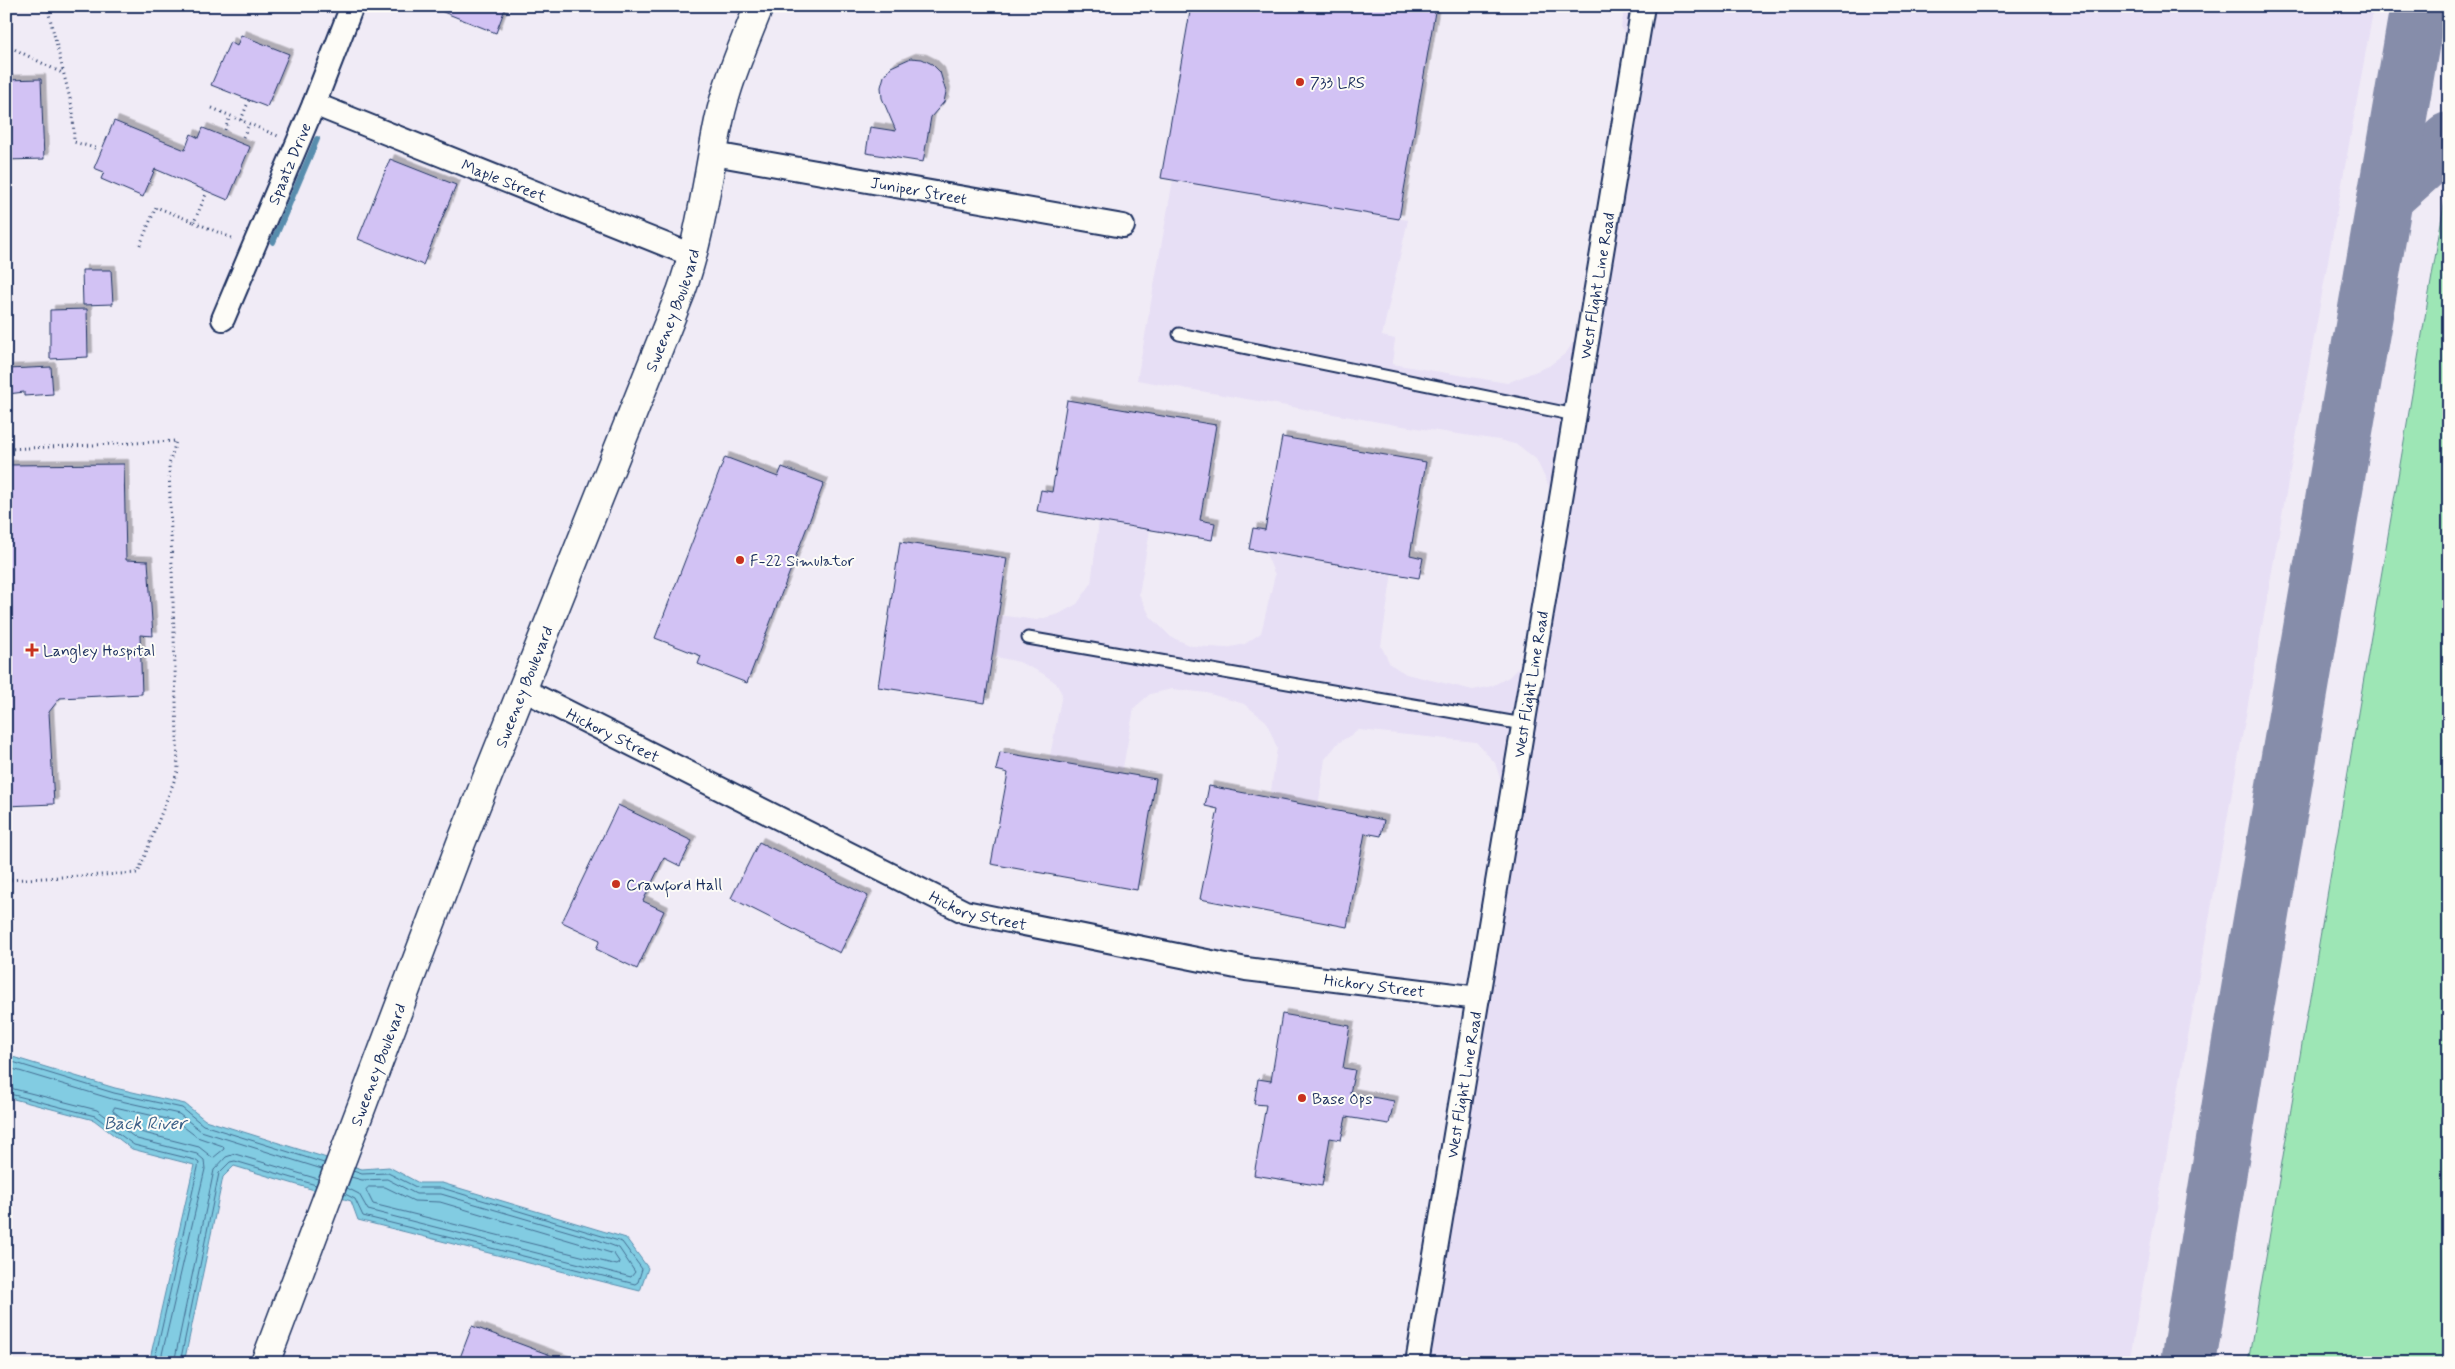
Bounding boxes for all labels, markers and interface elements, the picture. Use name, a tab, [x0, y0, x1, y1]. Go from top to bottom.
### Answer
place label: 733 LRS	[1310, 73, 1365, 94]
marker: 733 LRS	[1294, 76, 1306, 88]
street label: Spaatz Drive	[264, 120, 317, 208]
street label: Maple Street	[458, 155, 550, 208]
street label: Juniper Street	[869, 173, 969, 210]
street label: West Flight Line Road	[1575, 211, 1620, 361]
street label: Sweeney Boulevard	[641, 247, 706, 375]
place label: F-22 Simulator	[750, 551, 855, 572]
marker: F-22 Simulator	[734, 554, 746, 566]
street label: West Flight Line Road	[1509, 610, 1554, 760]
street label: Sweeney Boulevard	[491, 623, 559, 751]
place label: Langley Hospital	[43, 641, 155, 663]
marker: Langley Hospital	[25, 643, 39, 657]
street label: Hickory Street	[562, 704, 663, 769]
place label: Crawford Hall	[626, 875, 722, 898]
marker: Crawford Hall	[610, 878, 622, 890]
street label: Hickory Street	[925, 887, 1029, 936]
street label: Hickory Street	[1322, 970, 1426, 1003]
street label: Sweeney Boulevard	[346, 1001, 412, 1129]
street label: West Flight Line Road	[1442, 1010, 1487, 1160]
place label: Base Ops	[1312, 1089, 1372, 1110]
marker: Base Ops	[1296, 1092, 1308, 1104]
water label: Back River	[104, 1112, 189, 1136]

